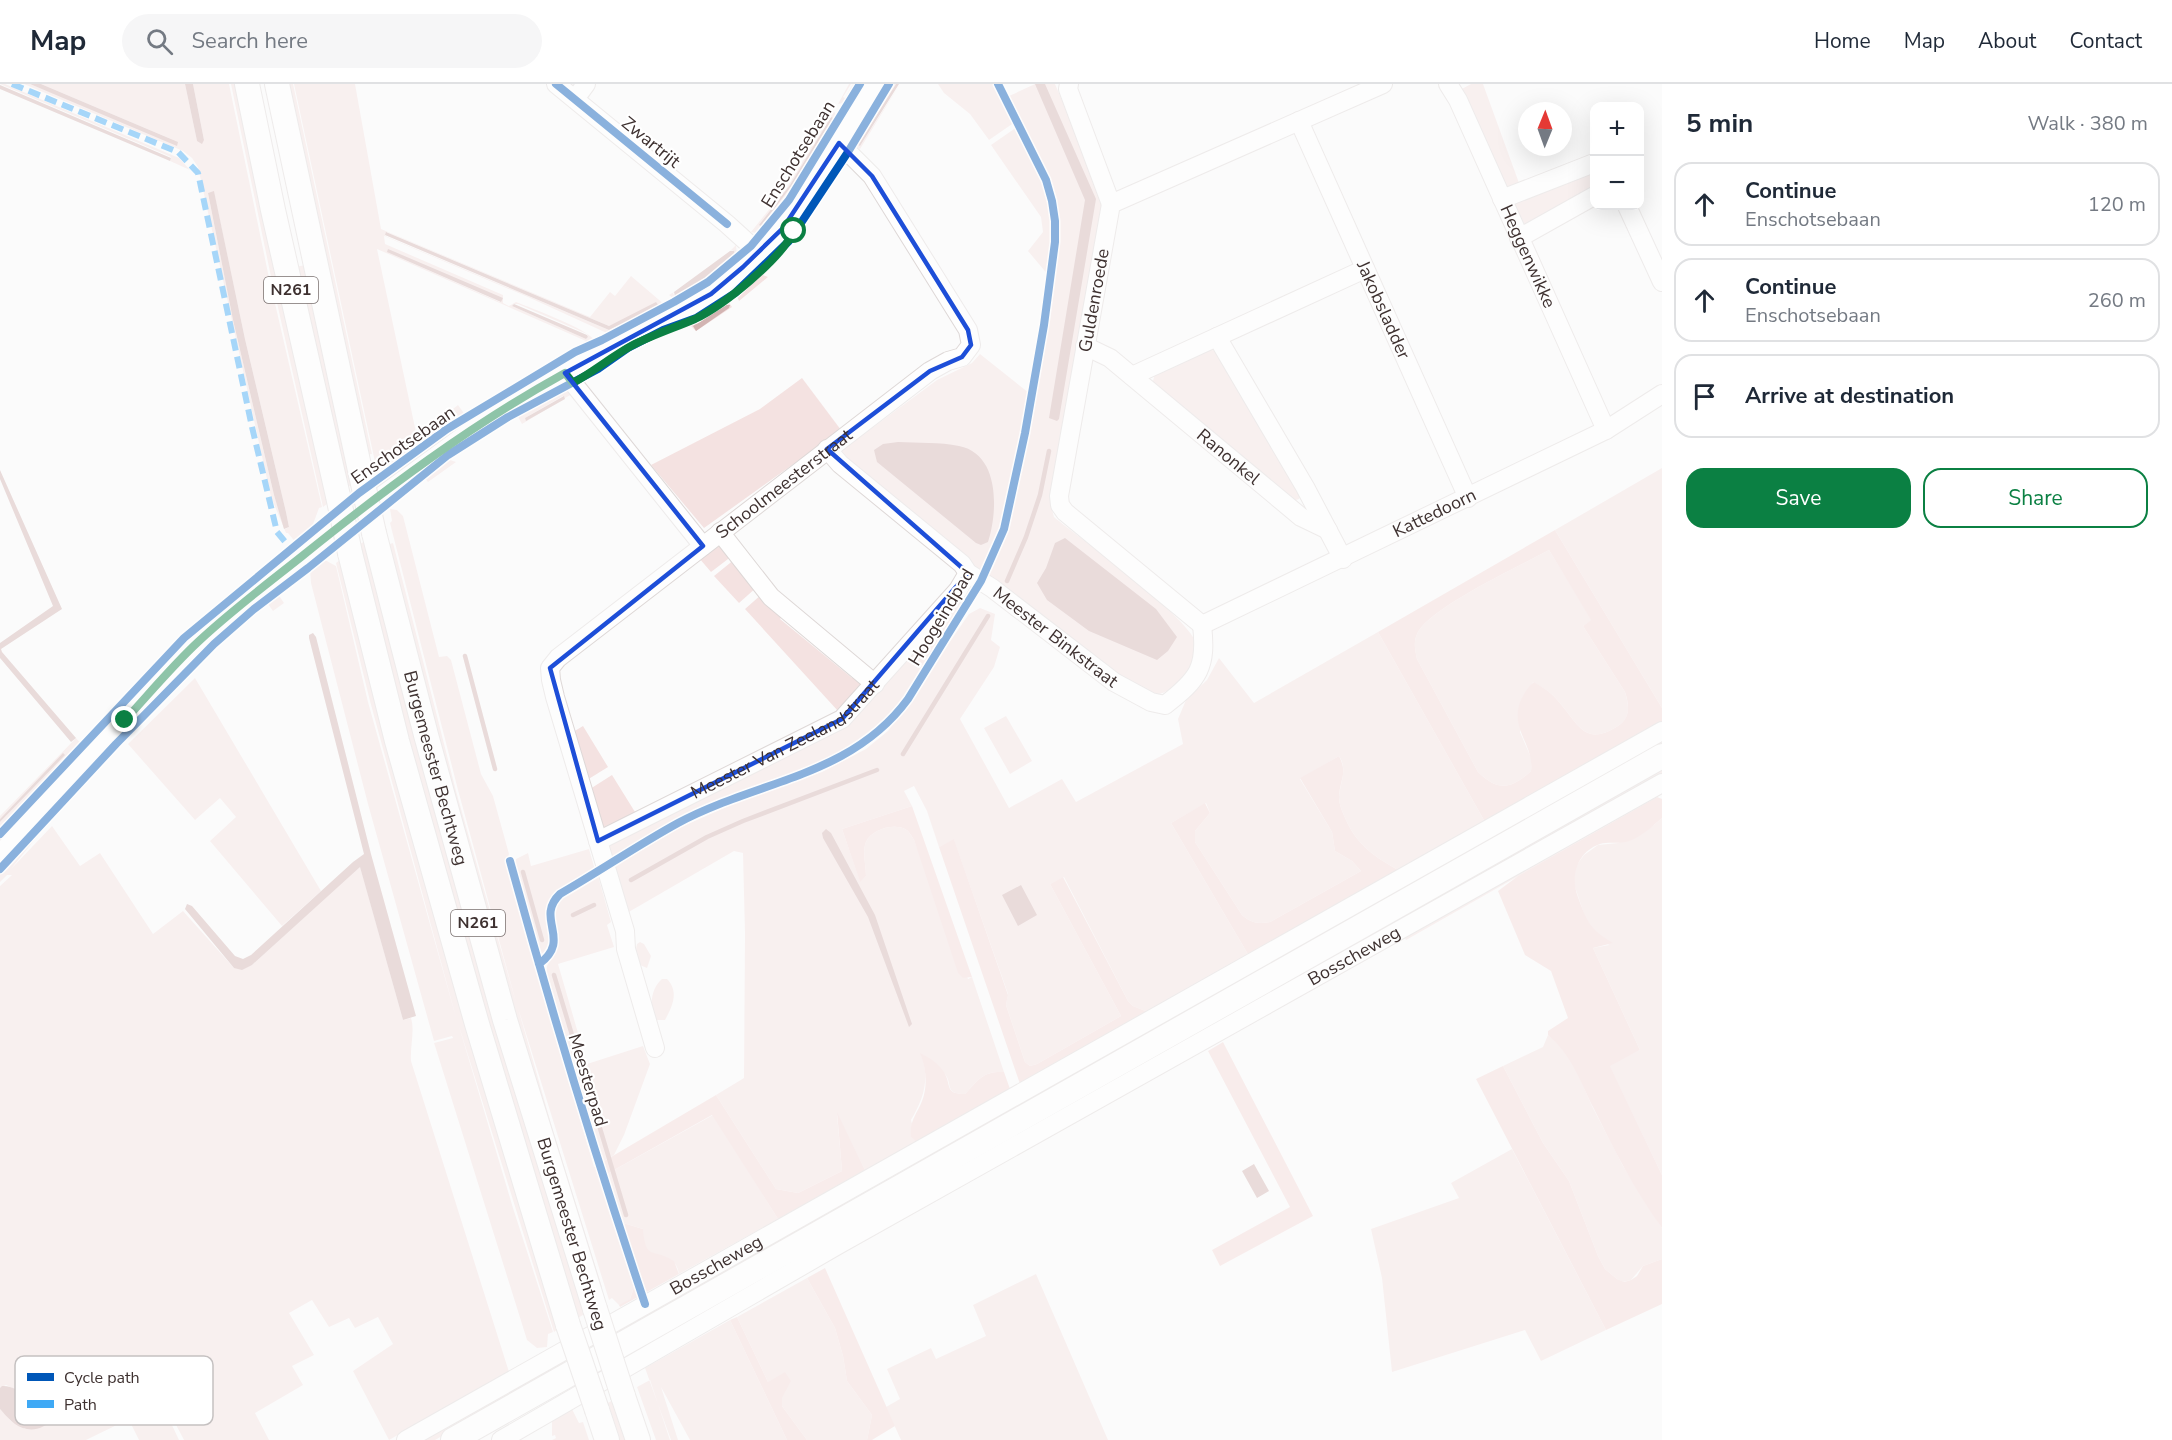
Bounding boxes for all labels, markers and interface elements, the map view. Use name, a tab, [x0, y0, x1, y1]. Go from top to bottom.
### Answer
search box	[122, 14, 542, 68]
text: Map	[30, 22, 86, 60]
icon: search	[143, 25, 176, 58]
text: Search here	[191, 26, 308, 56]
text: Home	[1814, 27, 1871, 55]
text: Map	[1904, 27, 1945, 55]
text: About	[1978, 27, 2036, 55]
text: Contact	[2069, 27, 2142, 55]
street label: Enschotsebaan	[755, 96, 841, 212]
north arrow	[1518, 102, 1572, 156]
map controls	[1590, 102, 1644, 210]
button: +	[1590, 102, 1644, 156]
text: 5 min	[1686, 106, 1753, 141]
text: Walk · 380 m	[2028, 110, 2148, 137]
street label: Zwartrijt	[617, 111, 686, 173]
button: −	[1590, 156, 1644, 210]
text: Continue	[1745, 176, 1836, 206]
icon: ahead	[1688, 188, 1721, 221]
text: 120 m	[2088, 191, 2146, 218]
street label: Heggenwikke	[1494, 201, 1562, 312]
text: Enschotsebaan	[1745, 206, 1881, 233]
route start	[780, 217, 806, 243]
street label: Guldenroede	[1073, 247, 1115, 354]
street label: Jakobsladder	[1351, 256, 1416, 363]
text: Continue	[1745, 272, 1836, 302]
road number: N261	[264, 277, 318, 303]
icon: ahead	[1688, 284, 1721, 317]
text: 260 m	[2088, 287, 2146, 314]
text: Enschotsebaan	[1745, 302, 1881, 329]
icon: arrive	[1688, 380, 1721, 413]
text: Arrive at destination	[1745, 381, 1954, 411]
street label: Enschotsebaan	[346, 400, 460, 490]
street label: Schoolmeesterstraat	[710, 423, 858, 544]
street label: Ranonkel	[1192, 423, 1266, 491]
button: Save	[1686, 468, 1911, 528]
button: Share	[1923, 468, 2148, 528]
street label: Kattedoorn	[1389, 483, 1480, 543]
street label: Hoogeindpad	[903, 564, 979, 670]
street label: Meester Binkstraat	[988, 581, 1124, 693]
street label: Burgemeester Bechtweg	[398, 668, 474, 868]
street label: Meester Van Zeelandstraat	[687, 673, 885, 805]
route end	[111, 706, 137, 732]
road number: N261	[451, 910, 505, 936]
street label: Bosscheweg	[1303, 920, 1405, 991]
street label: Meesterpad	[563, 1031, 613, 1129]
street label: Burgemeester Bechtweg	[531, 1135, 613, 1333]
street label: Bosscheweg	[665, 1229, 767, 1301]
legend	[15, 1356, 213, 1425]
text: Cycle path	[64, 1367, 140, 1389]
text: Path	[64, 1394, 97, 1416]

